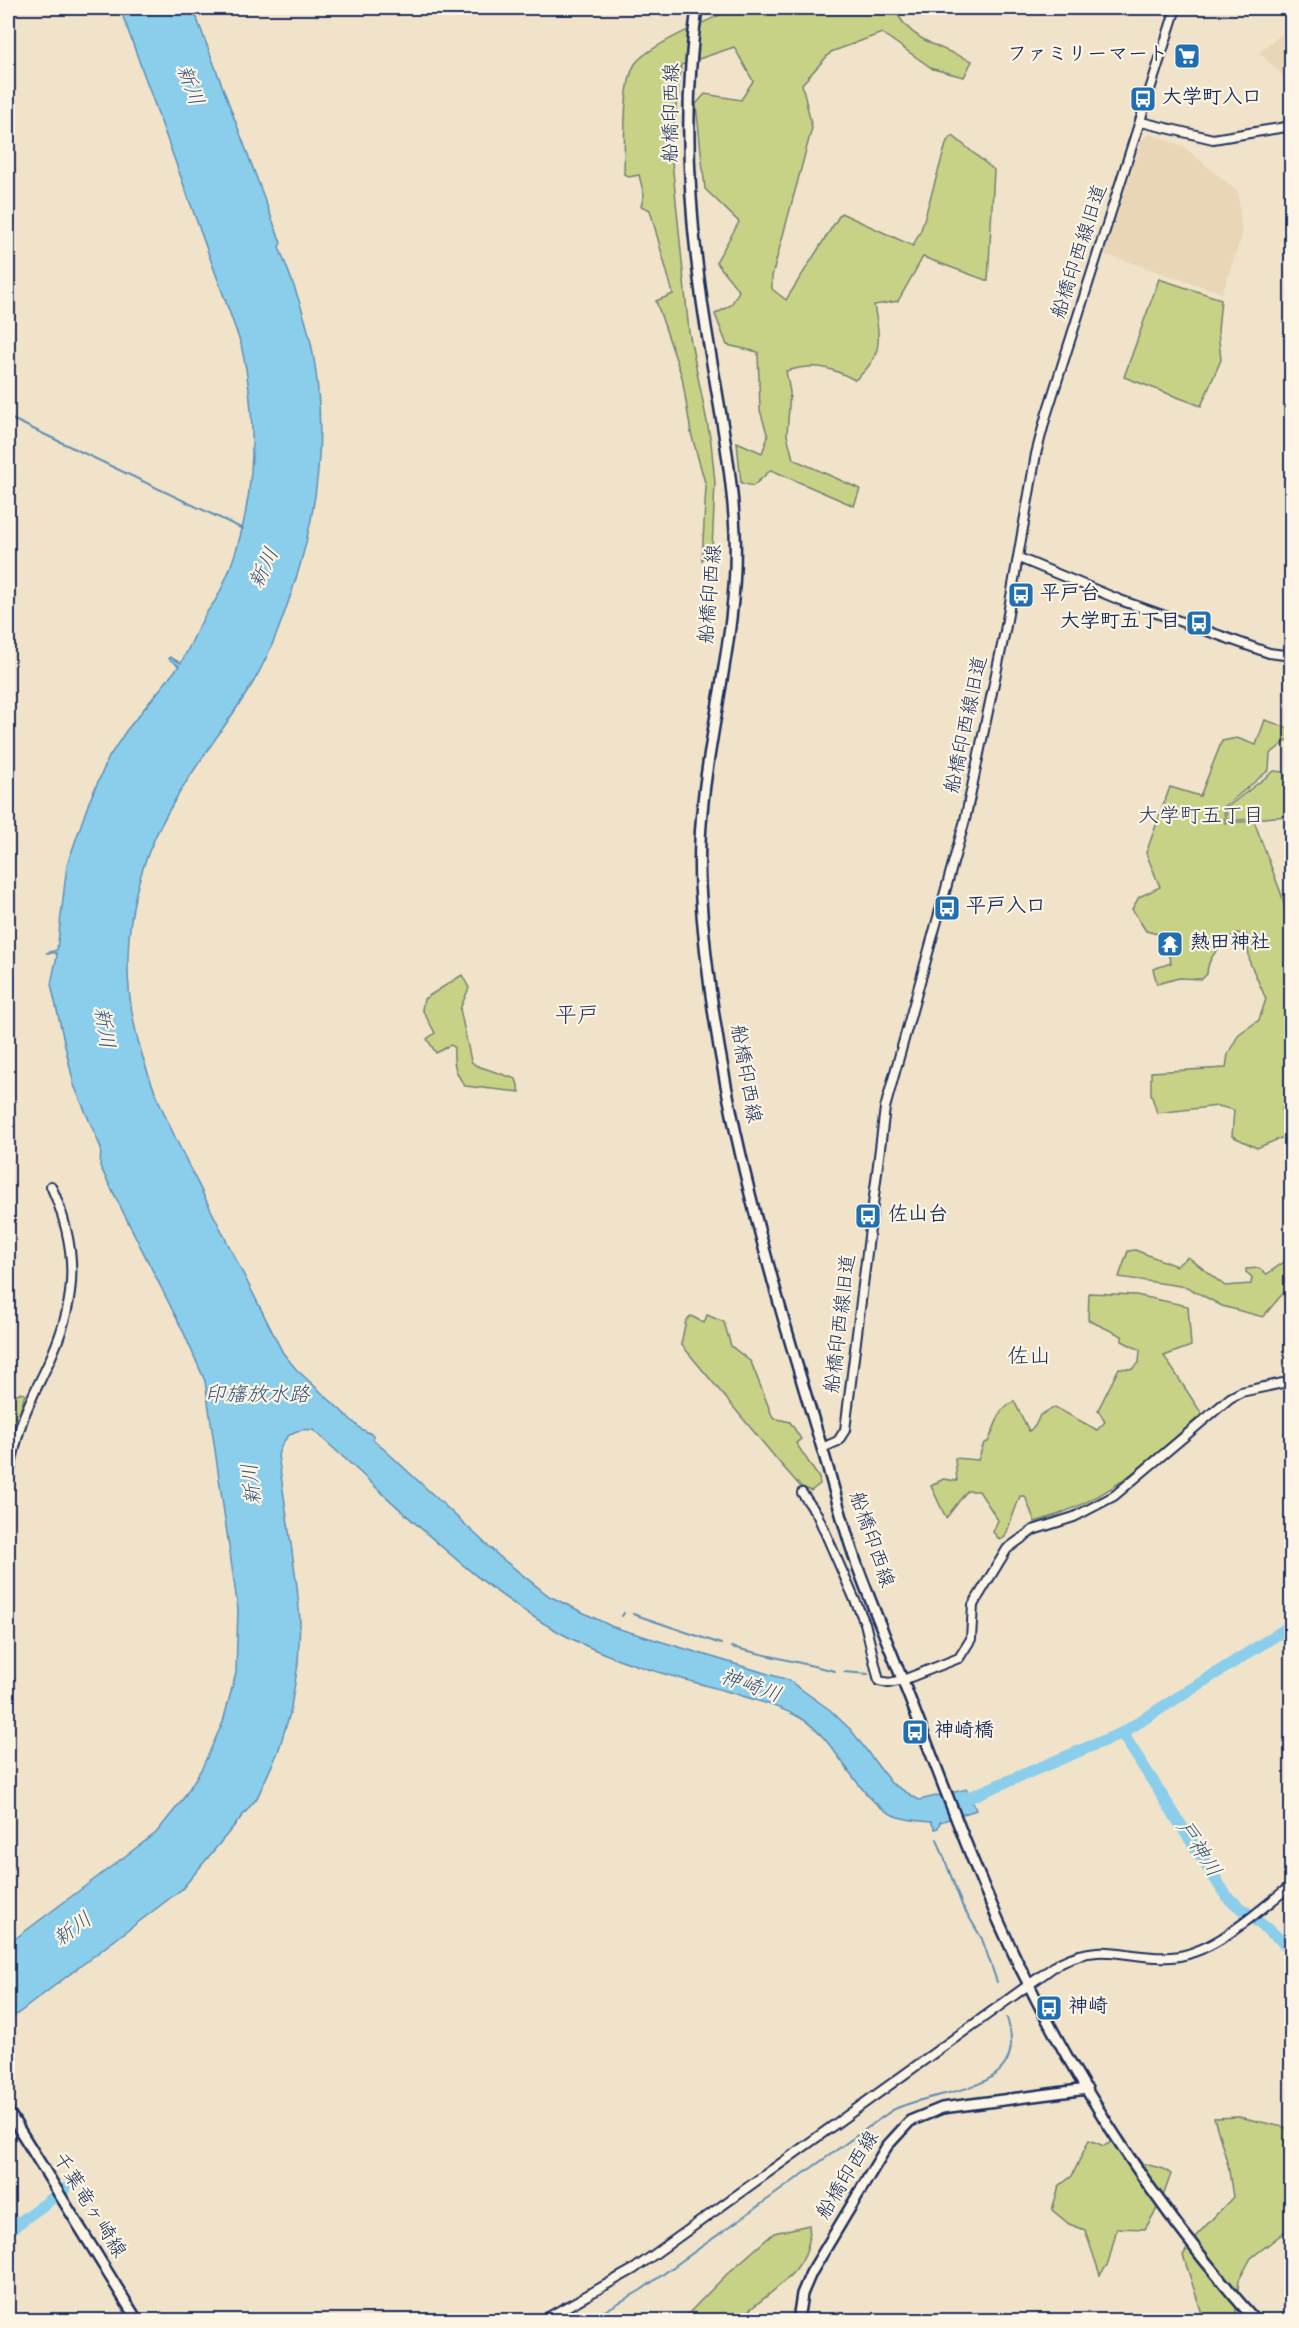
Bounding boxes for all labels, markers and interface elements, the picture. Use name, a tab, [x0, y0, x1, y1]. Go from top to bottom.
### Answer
supermarket icon: ファミリーマート	[1172, 41, 1202, 71]
place label: ファミリーマート	[1007, 42, 1168, 70]
water label: 新川	[167, 61, 209, 111]
street label: 船橋印西線	[658, 63, 688, 163]
bus stop icon: 大学町入口	[1128, 84, 1158, 114]
place label: 大学町入口	[1162, 85, 1262, 113]
street label: 船橋印西線旧道	[1046, 181, 1116, 323]
street label: 船橋印西線	[694, 543, 730, 645]
water label: 新川	[243, 544, 289, 594]
bus stop icon: 平戸台	[1006, 580, 1036, 610]
place label: 平戸台	[1040, 581, 1100, 609]
bus stop icon: 大学町五丁目	[1184, 608, 1214, 638]
place label: 大学町五丁目	[1060, 609, 1180, 637]
street label: 船橋印西線旧道	[940, 654, 996, 796]
district label: 大学町五丁目	[1138, 803, 1264, 833]
bus stop icon: 平戸入口	[932, 893, 962, 923]
place label: 平戸入口	[966, 894, 1046, 922]
temple icon: 熱田神社	[1155, 929, 1185, 959]
place label: 熱田神社	[1190, 930, 1270, 958]
district label: 平戸	[555, 1002, 599, 1033]
water label: 新川	[84, 1005, 120, 1051]
street label: 船橋印西線	[722, 1022, 766, 1126]
bus stop icon: 佐山台	[853, 1201, 883, 1231]
place label: 佐山台	[888, 1202, 948, 1230]
street label: 船橋印西線旧道	[820, 1253, 864, 1395]
district label: 佐山	[1007, 1343, 1051, 1374]
water label: 印旛放水路	[205, 1382, 310, 1412]
water label: 新川	[237, 1462, 271, 1506]
street label: 船橋印西線	[840, 1488, 900, 1592]
water label: 神崎川	[715, 1664, 785, 1712]
bus stop icon: 神崎橋	[900, 1717, 930, 1747]
place label: 神崎橋	[934, 1718, 994, 1746]
water label: 戸神川	[1167, 1815, 1227, 1885]
water label: 新川	[48, 1906, 100, 1956]
bus stop icon: 神崎	[1034, 1993, 1064, 2023]
place label: 神崎	[1068, 1994, 1108, 2022]
street label: 船橋印西線	[811, 2126, 887, 2226]
street label: 千葉竜ヶ崎線	[44, 2148, 132, 2264]

